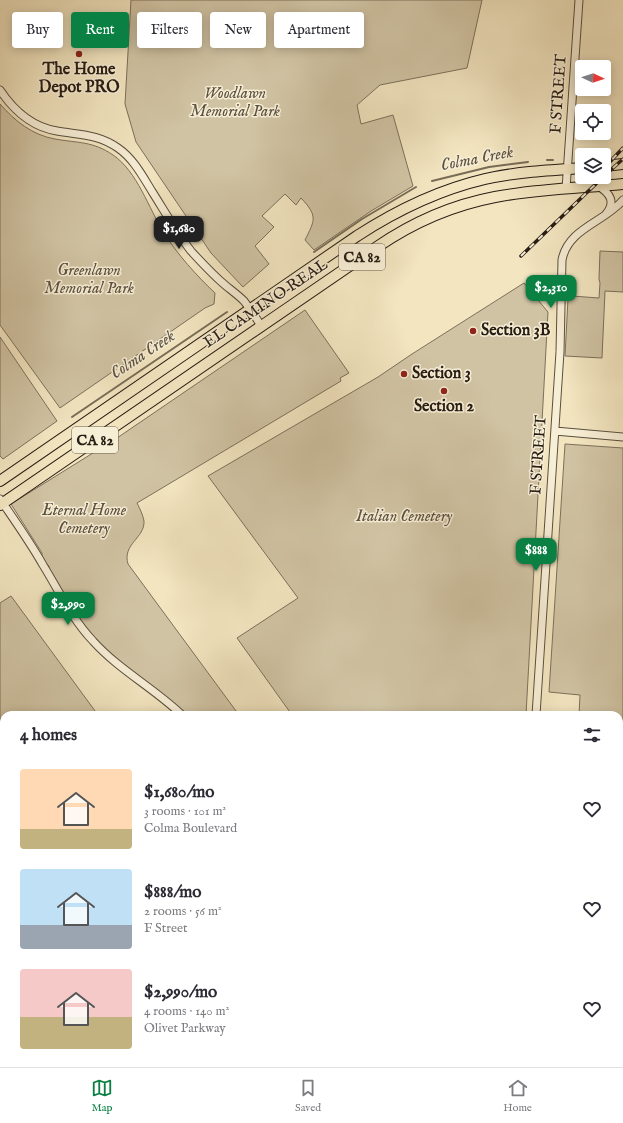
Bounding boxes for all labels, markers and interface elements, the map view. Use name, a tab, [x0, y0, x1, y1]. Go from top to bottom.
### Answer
chip: Buy	[12, 12, 63, 48]
chip: Rent	[71, 12, 129, 48]
chip: Filters	[137, 12, 202, 48]
chip: New	[210, 12, 266, 48]
chip: Apartment	[274, 12, 364, 48]
marker: The Home Depot PRO	[74, 49, 84, 59]
street label: F STREET	[546, 53, 572, 134]
place label: The Home Depot PRO	[39, 60, 119, 98]
north arrow	[575, 60, 611, 96]
map controls	[575, 60, 611, 184]
park label: Woodlawn Memorial Park	[190, 84, 281, 122]
button: locate	[575, 104, 611, 140]
water label: Colma Creek	[439, 142, 515, 176]
button: layers	[575, 148, 611, 184]
pin: $1,680	[146, 216, 212, 250]
text: $1,680	[163, 220, 195, 237]
road number: CA 82	[339, 244, 385, 270]
street label: EL CAMINO REAL	[200, 255, 333, 353]
park label: Greenlawn Memorial Park	[44, 261, 135, 299]
pin: $2,310	[518, 275, 584, 309]
text: $2,310	[535, 279, 567, 296]
place label: Section 3B	[481, 321, 551, 341]
water label: Colma Creek	[107, 326, 179, 384]
marker: Section 3B	[468, 326, 478, 336]
place label: Section 3	[412, 364, 471, 384]
marker: Section 3	[399, 369, 409, 379]
marker: Section 2	[439, 386, 449, 396]
place label: Section 2	[414, 397, 475, 417]
street label: F STREET	[526, 414, 552, 495]
road number: CA 82	[72, 427, 118, 453]
park label: Eternal Home Cemetery	[41, 501, 127, 539]
park label: Italian Cemetery	[355, 507, 453, 527]
pin: $888	[512, 538, 560, 572]
text: $888	[525, 542, 547, 559]
pin: $2,990	[35, 592, 101, 626]
text: $2,990	[51, 596, 85, 613]
icon: filters	[581, 724, 603, 746]
text: 4 homes	[20, 725, 77, 746]
text: $1,680/mo	[144, 782, 214, 803]
icon: home	[52, 785, 100, 833]
icon: heart	[581, 798, 603, 820]
text: 3 rooms · 101 m²	[144, 803, 226, 820]
text: Colma Boulevard	[144, 820, 237, 837]
text: $888/mo	[144, 882, 201, 903]
icon: home	[52, 885, 100, 933]
icon: heart	[581, 898, 603, 920]
text: 2 rooms · 56 m²	[144, 903, 222, 920]
text: F Street	[144, 920, 187, 937]
text: $2,990/mo	[144, 982, 217, 1003]
icon: home	[52, 985, 100, 1033]
icon: heart	[581, 998, 603, 1020]
text: 4 rooms · 140 m²	[144, 1003, 229, 1020]
text: Olivet Parkway	[144, 1020, 226, 1037]
tab: Map	[91, 1077, 113, 1115]
tab: Saved	[295, 1077, 321, 1115]
tab: Home	[503, 1077, 532, 1115]

